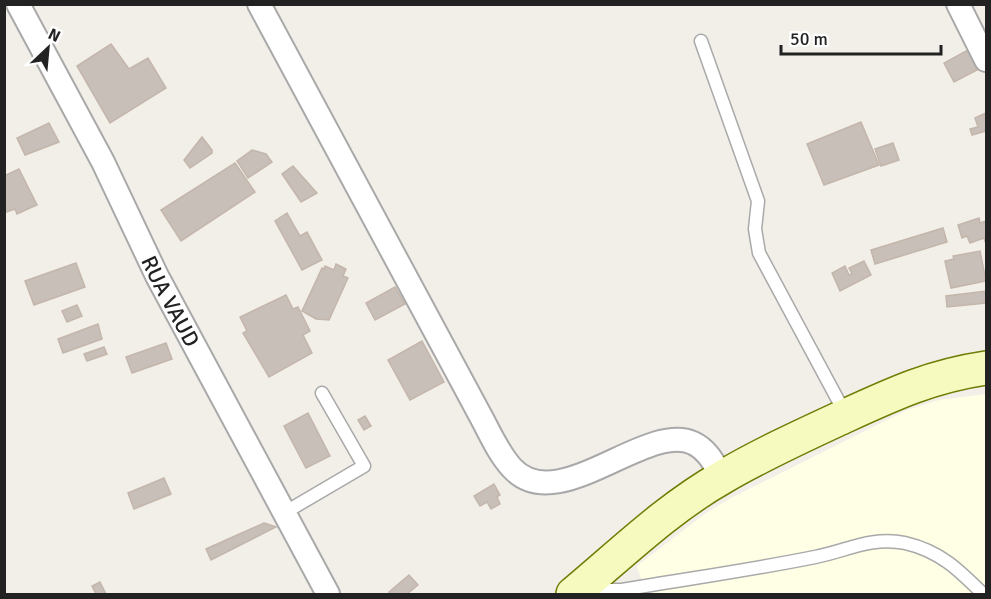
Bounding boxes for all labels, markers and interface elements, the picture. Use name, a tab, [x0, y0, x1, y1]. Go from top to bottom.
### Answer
north arrow	[18, 18, 78, 78]
scale bar	[781, 18, 942, 56]
text: N	[45, 24, 64, 47]
text: 50 m	[790, 28, 828, 50]
street label: RUA VAUD	[136, 251, 206, 351]

